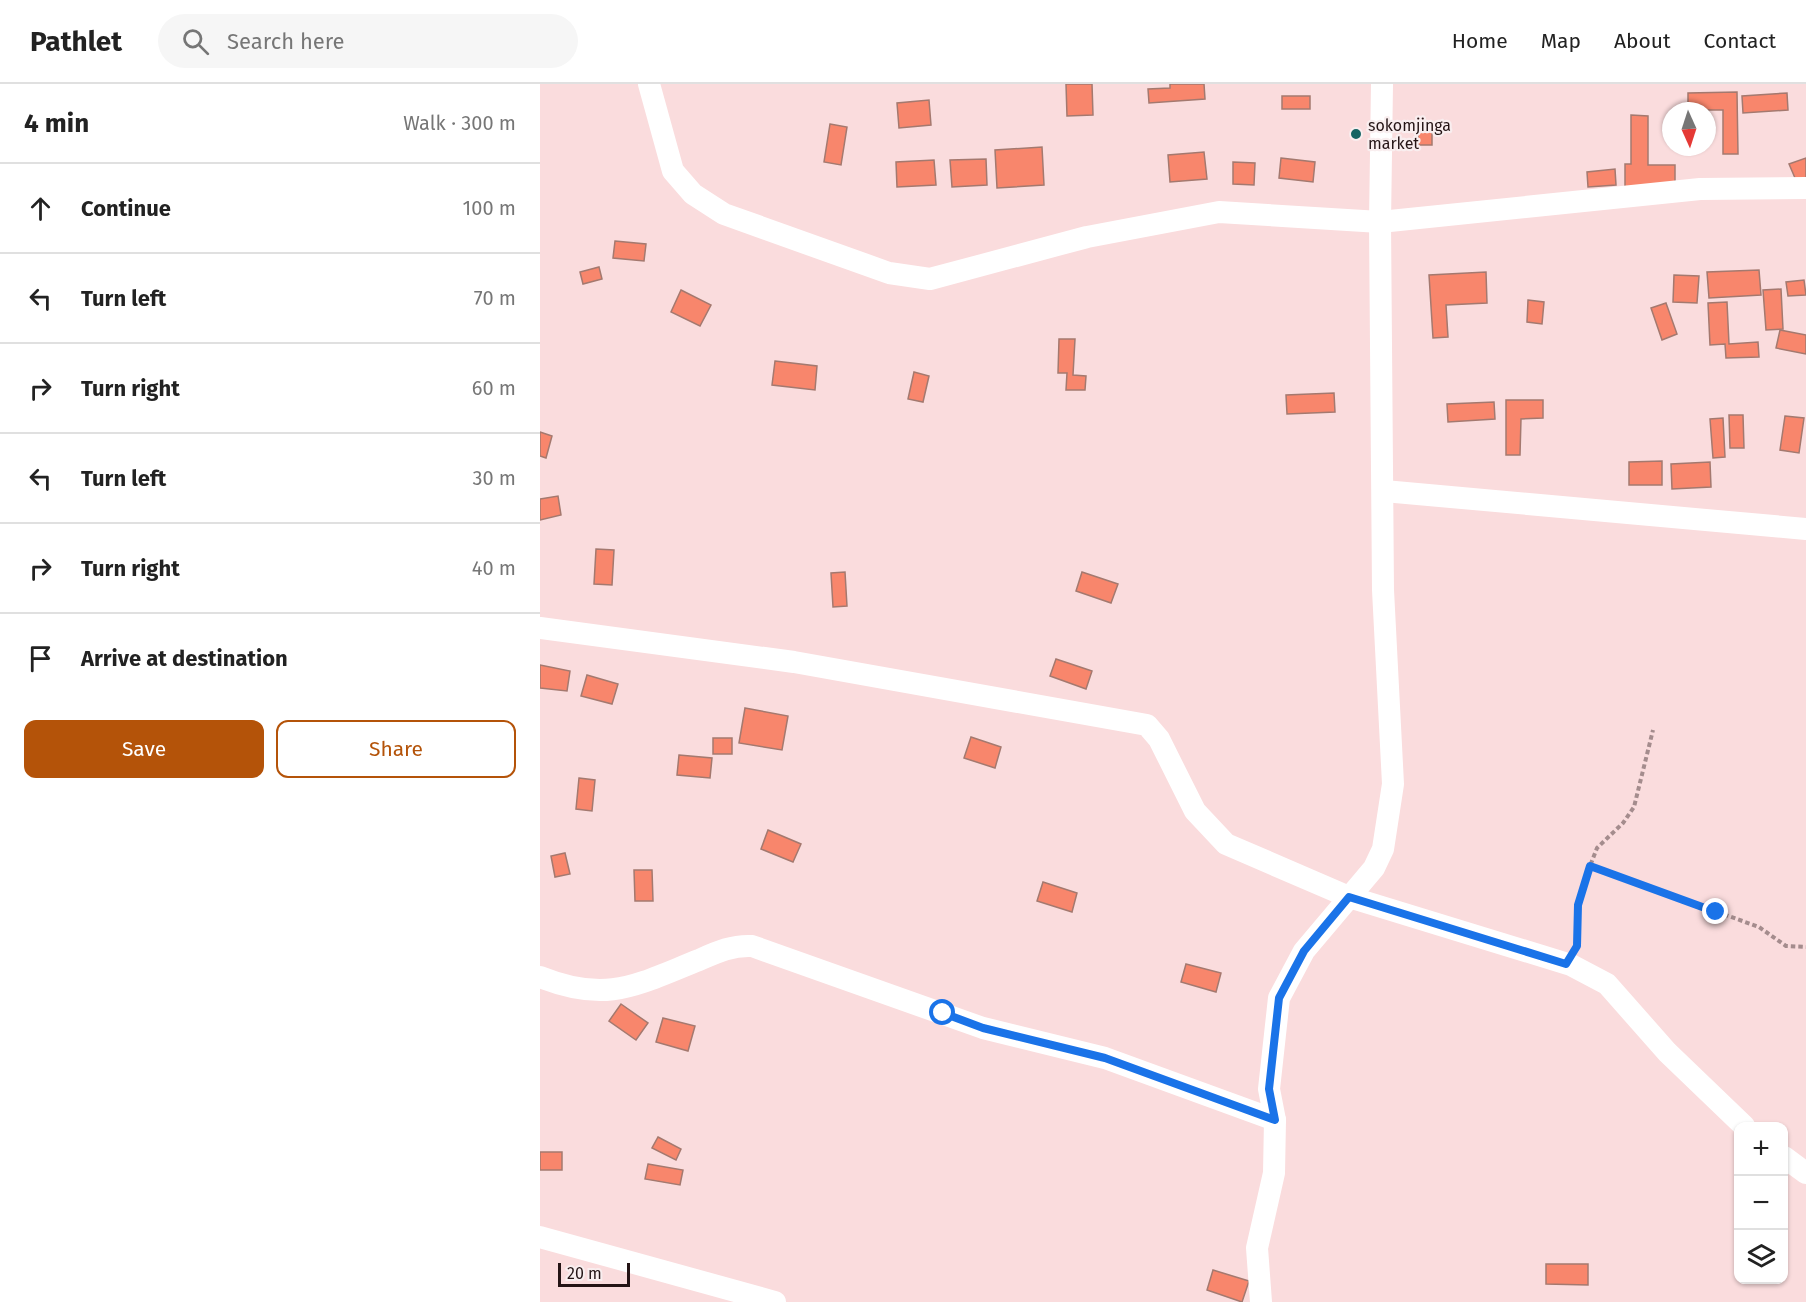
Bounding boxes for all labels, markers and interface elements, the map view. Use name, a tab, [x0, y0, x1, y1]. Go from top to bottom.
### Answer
search box	[158, 14, 578, 68]
text: Pathlet	[30, 25, 122, 58]
icon: search	[179, 25, 212, 58]
text: Search here	[227, 28, 345, 55]
text: Home	[1452, 28, 1508, 54]
text: Map	[1541, 28, 1581, 54]
text: About	[1614, 28, 1671, 54]
text: Contact	[1704, 28, 1776, 54]
north arrow	[1662, 102, 1716, 156]
text: 4 min	[24, 108, 89, 139]
text: Walk · 300 m	[403, 111, 516, 135]
place label: sokomjinga market	[1368, 116, 1451, 153]
marker: sokomjinga market	[1349, 127, 1363, 141]
icon: ahead	[24, 192, 57, 225]
text: Continue	[81, 195, 171, 222]
text: 100 m	[463, 196, 516, 220]
icon: left	[24, 282, 57, 315]
text: Turn left	[81, 285, 166, 312]
text: 70 m	[474, 286, 516, 310]
icon: right	[24, 372, 57, 405]
text: Turn right	[81, 375, 180, 402]
text: 60 m	[472, 376, 516, 400]
icon: left	[24, 462, 57, 495]
text: Turn left	[81, 465, 166, 492]
text: 30 m	[472, 466, 516, 490]
icon: right	[24, 552, 57, 585]
text: Turn right	[81, 555, 180, 582]
text: 40 m	[472, 556, 516, 580]
icon: arrive	[24, 642, 57, 675]
text: Arrive at destination	[81, 645, 288, 672]
button: Save	[24, 720, 264, 778]
button: Share	[276, 720, 516, 778]
route end	[1702, 898, 1728, 924]
route start	[929, 999, 955, 1025]
map controls	[1734, 1122, 1788, 1284]
button: +	[1734, 1122, 1788, 1176]
button: −	[1734, 1176, 1788, 1230]
button: layers	[1734, 1230, 1788, 1284]
scale bar	[558, 1260, 630, 1288]
text: 20 m	[567, 1264, 602, 1283]

